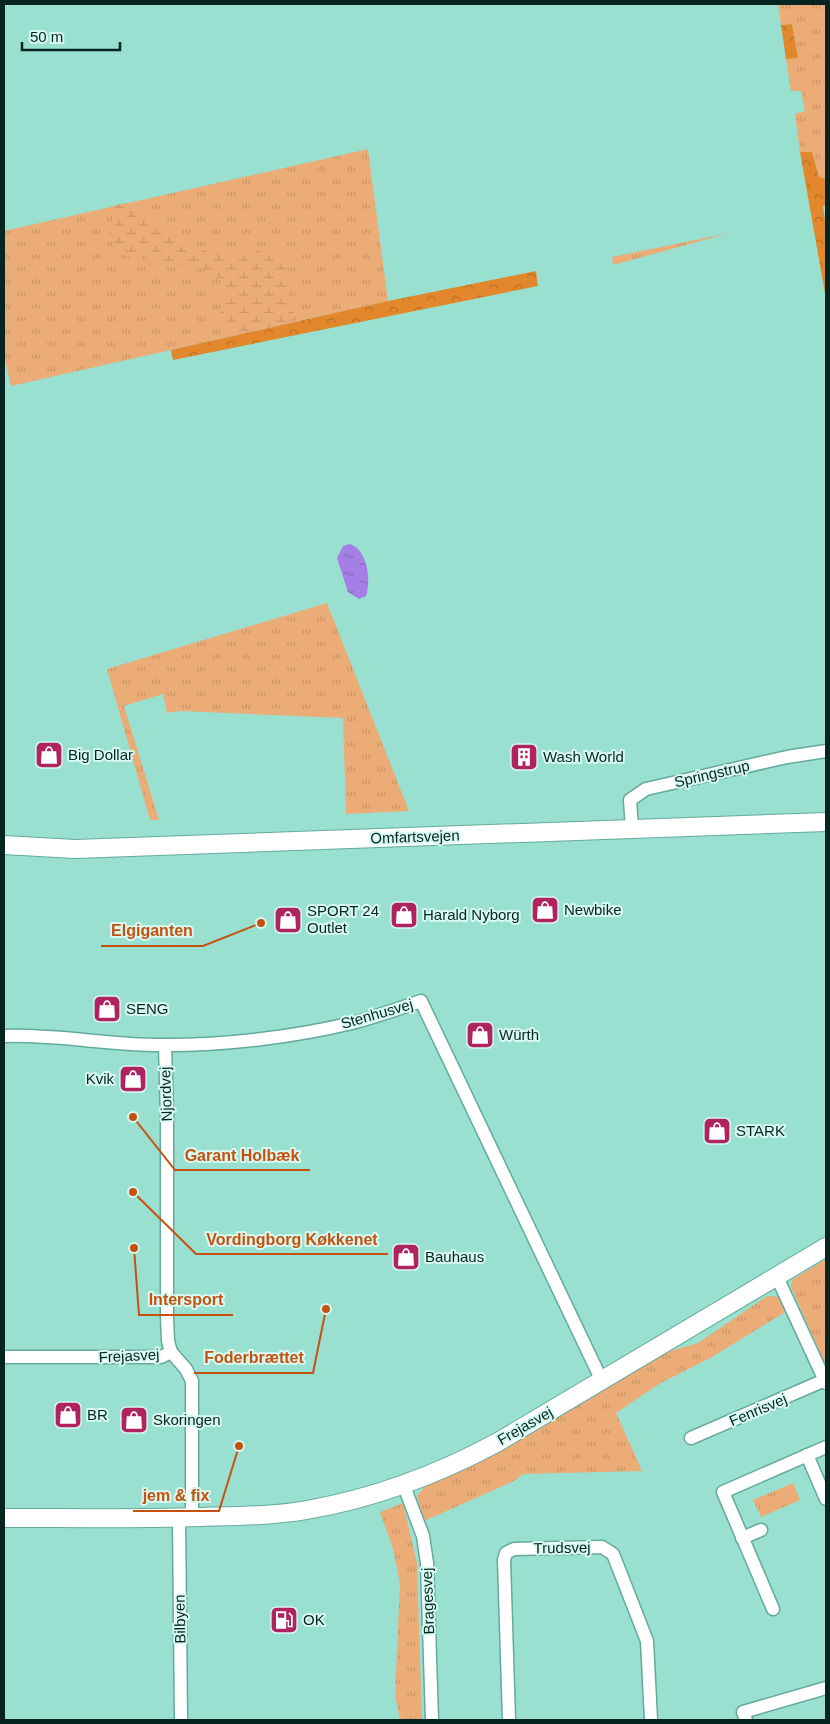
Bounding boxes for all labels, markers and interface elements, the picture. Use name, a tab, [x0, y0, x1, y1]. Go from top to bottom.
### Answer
scale bar	[22, 20, 120, 52]
text: 50 m	[30, 28, 63, 45]
shop icon: Big Dollar	[34, 740, 64, 770]
building icon: Wash World	[509, 742, 539, 772]
place label: Big Dollar	[68, 746, 133, 763]
place label: Wash World	[543, 748, 624, 765]
street label: Springstrup	[673, 757, 751, 790]
street label: Omfartsvejen	[370, 826, 460, 847]
shop icon: Newbike	[530, 895, 560, 925]
shop icon: Harald Nyborg	[389, 900, 419, 930]
place label: Newbike	[564, 901, 622, 918]
place label: SPORT 24 Outlet	[307, 902, 379, 936]
shop icon: SPORT 24 Outlet	[273, 905, 303, 935]
place label: Harald Nyborg	[423, 906, 520, 923]
callout: Elgiganten	[101, 915, 203, 946]
text: Elgiganten	[111, 922, 193, 939]
shop icon: SENG	[92, 994, 122, 1024]
street label: Stenhusvej	[339, 995, 415, 1032]
place label: SENG	[126, 1000, 169, 1017]
shop icon: Würth	[465, 1020, 495, 1050]
place label: Würth	[499, 1026, 539, 1043]
shop icon: Kvik	[118, 1064, 148, 1094]
street label: Njordvej	[156, 1066, 175, 1122]
place label: Kvik	[86, 1070, 114, 1087]
shop icon: STARK	[702, 1116, 732, 1146]
place label: STARK	[736, 1122, 785, 1139]
callout: Garant Holbæk	[175, 1139, 310, 1170]
text: Garant Holbæk	[185, 1147, 299, 1164]
callout: Vordingborg Køkkenet	[196, 1223, 388, 1254]
text: Vordingborg Køkkenet	[206, 1231, 378, 1248]
shop icon: Bauhaus	[391, 1242, 421, 1272]
place label: Bauhaus	[425, 1248, 484, 1265]
callout: Intersport	[139, 1284, 233, 1315]
text: Intersport	[149, 1291, 224, 1308]
callout: Foderbrættet	[194, 1342, 313, 1373]
street label: Frejasvej	[98, 1345, 160, 1366]
text: Foderbrættet	[204, 1349, 304, 1366]
street label: Fenrisvej	[726, 1390, 789, 1429]
shop icon: BR	[53, 1400, 83, 1430]
street label: Frejasvej	[494, 1403, 555, 1448]
shop icon: Skoringen	[119, 1405, 149, 1435]
place label: BR	[87, 1406, 108, 1423]
place label: Skoringen	[153, 1411, 221, 1428]
callout: jem & fix	[133, 1480, 219, 1511]
text: jem & fix	[142, 1487, 209, 1504]
street label: Trudsvej	[533, 1539, 591, 1556]
street label: Bragesvej	[418, 1567, 437, 1635]
street label: Bilbyen	[171, 1594, 188, 1644]
fuel station icon: OK	[269, 1605, 299, 1635]
place label: OK	[303, 1611, 325, 1628]

